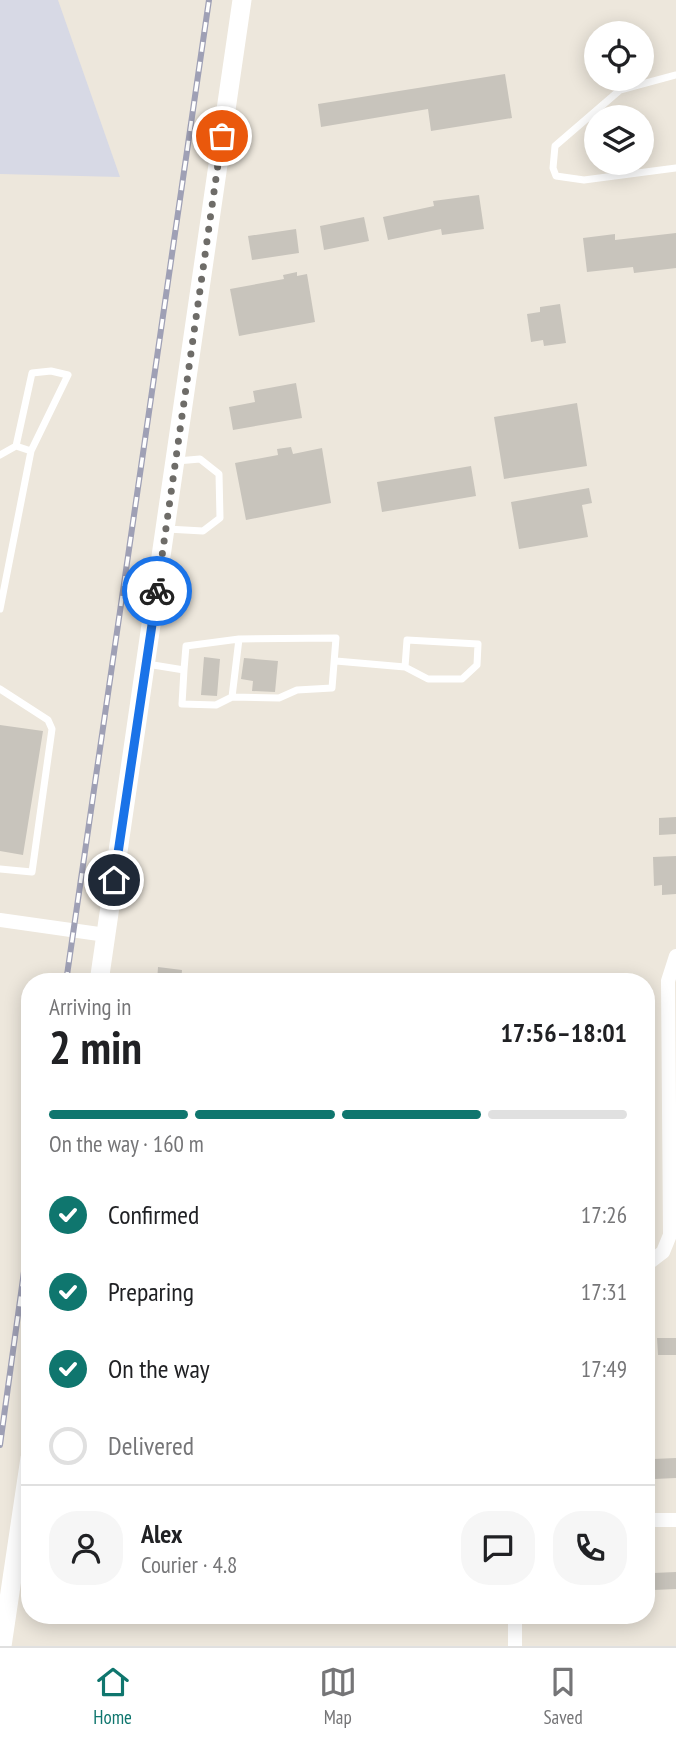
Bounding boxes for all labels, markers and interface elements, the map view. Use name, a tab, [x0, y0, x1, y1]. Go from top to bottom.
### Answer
map controls	[584, 21, 654, 175]
button: locate	[584, 21, 654, 91]
button: layers	[584, 105, 654, 175]
pin	[192, 106, 252, 166]
icon: bag	[203, 117, 241, 155]
courier	[122, 556, 192, 626]
icon: bike	[138, 572, 176, 610]
pin	[84, 850, 144, 910]
icon: home	[95, 861, 133, 899]
text: Arriving in	[49, 992, 131, 1021]
text: 17:56–18:01	[500, 1016, 627, 1049]
text: 2 min	[49, 1017, 142, 1077]
text: On the way · 160 m	[49, 1129, 204, 1158]
icon: check	[49, 1196, 87, 1234]
text: Confirmed	[108, 1198, 199, 1231]
text: 17:26	[581, 1200, 627, 1229]
icon: check	[49, 1273, 87, 1311]
text: Preparing	[108, 1275, 194, 1308]
text: 17:31	[581, 1277, 627, 1306]
icon: check	[49, 1350, 87, 1388]
text: On the way	[108, 1352, 210, 1385]
text: 17:49	[581, 1354, 627, 1383]
text: Delivered	[108, 1429, 194, 1462]
button: person	[49, 1511, 123, 1585]
button: chat	[461, 1511, 535, 1585]
button: phone	[553, 1511, 627, 1585]
text: Alex	[141, 1517, 182, 1550]
text: Courier · 4.8	[141, 1550, 237, 1579]
tab: Home	[93, 1663, 132, 1729]
tab: Map	[319, 1663, 357, 1729]
tab: Saved	[543, 1663, 583, 1729]

